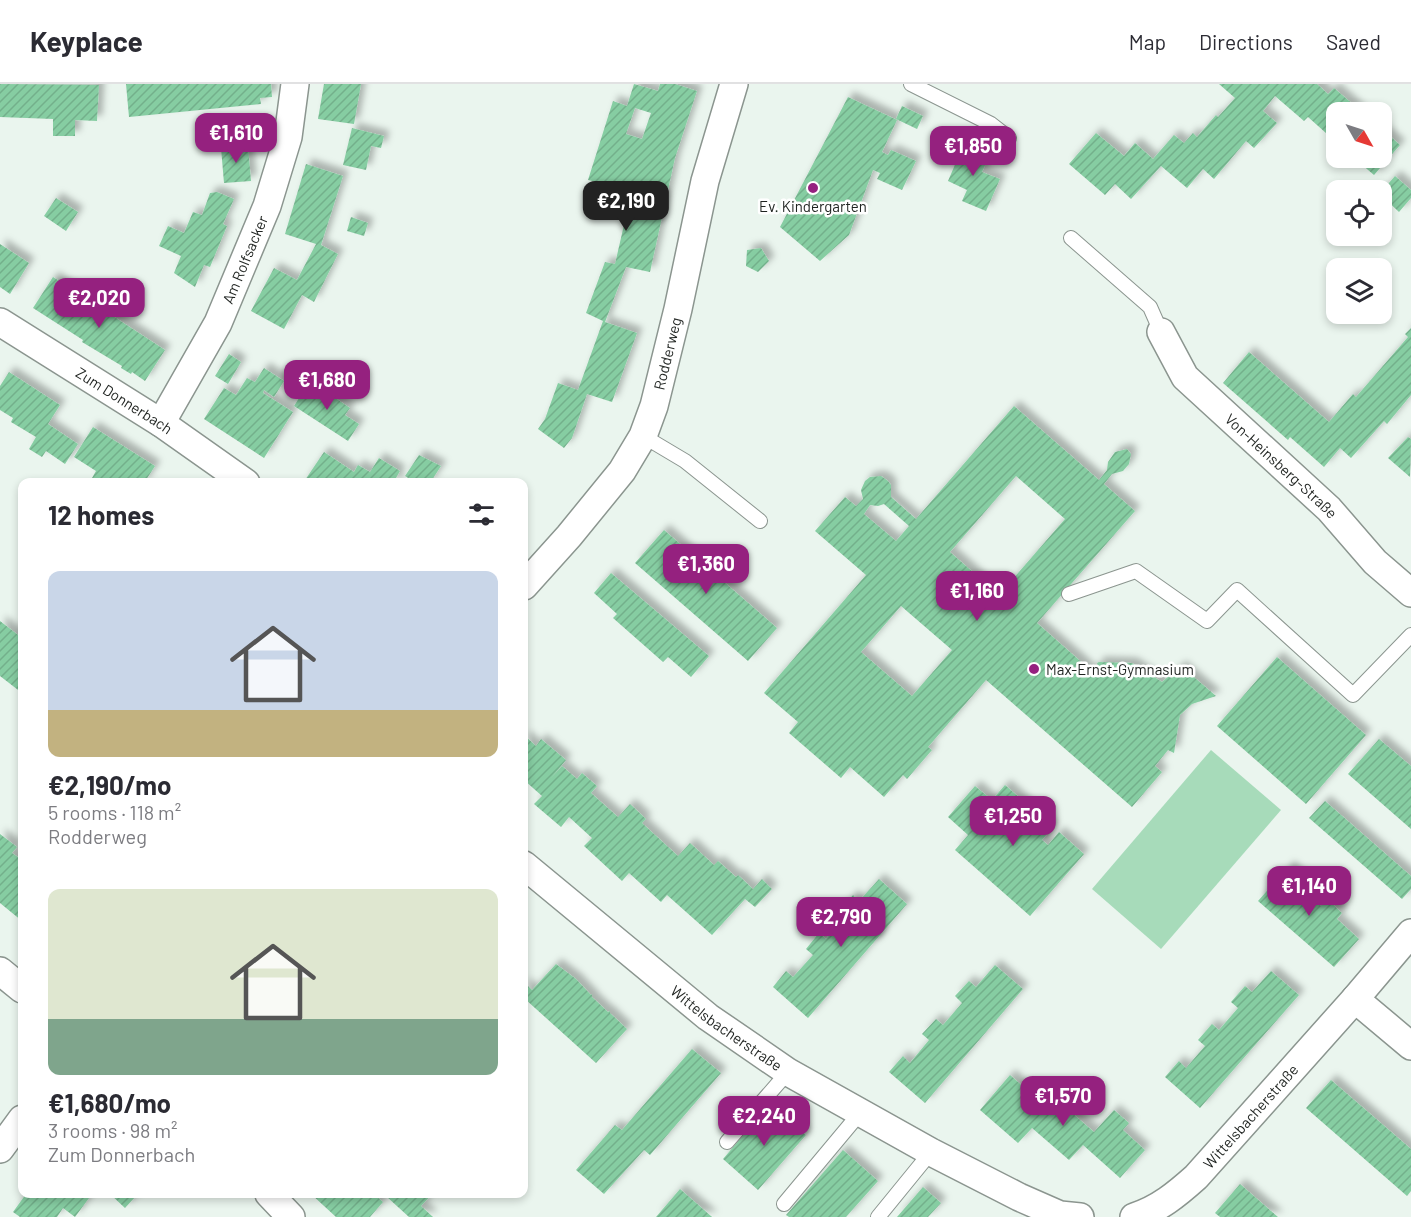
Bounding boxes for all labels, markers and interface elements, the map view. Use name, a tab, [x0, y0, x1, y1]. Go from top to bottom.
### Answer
text: Keyplace	[30, 24, 143, 58]
text: Map	[1129, 29, 1166, 54]
text: Directions	[1199, 29, 1293, 54]
text: Saved	[1326, 29, 1381, 54]
north arrow	[1326, 102, 1392, 168]
map controls	[1326, 102, 1392, 324]
pin: €1,610	[187, 113, 285, 164]
text: €1,610	[209, 120, 263, 144]
pin: €1,850	[924, 126, 1022, 177]
text: €1,850	[944, 133, 1002, 157]
button: locate	[1326, 180, 1392, 246]
pin: €2,190	[577, 181, 675, 232]
marker: Ev. Kindergarten	[806, 181, 820, 195]
text: €2,190	[597, 188, 655, 212]
place label: Ev. Kindergarten	[759, 197, 867, 215]
street label: Am Rolfsacker	[218, 212, 271, 306]
button: layers	[1326, 258, 1392, 324]
pin: €2,020	[50, 278, 148, 329]
text: €2,020	[68, 285, 130, 309]
street label: Rodderweg	[649, 315, 685, 392]
pin: €1,680	[278, 360, 376, 411]
street label: Zum Donnerbach	[73, 363, 176, 437]
text: €1,680	[298, 367, 356, 391]
street label: Von-Heinsberg-Straße	[1222, 409, 1342, 522]
icon: filters	[465, 498, 498, 531]
text: 12 homes	[48, 499, 154, 530]
pin: €1,360	[657, 544, 755, 595]
text: €1,360	[677, 551, 735, 575]
pin: €1,160	[928, 571, 1026, 622]
text: €1,160	[950, 578, 1004, 602]
icon: home	[219, 610, 327, 718]
place label: Max-Ernst-Gymnasium	[1046, 660, 1194, 678]
marker: Max-Ernst-Gymnasium	[1027, 662, 1041, 676]
text: €2,190/mo	[48, 769, 171, 800]
pin: €1,250	[964, 796, 1062, 847]
text: 5 rooms · 118 m²	[48, 800, 181, 824]
text: €1,250	[984, 803, 1042, 827]
text: Rodderweg	[48, 824, 147, 848]
pin: €1,140	[1260, 866, 1358, 917]
text: €1,140	[1281, 873, 1337, 897]
pin: €2,790	[792, 897, 890, 948]
text: €2,790	[810, 904, 872, 928]
icon: home	[219, 928, 327, 1036]
street label: Wittelsbacherstraße	[667, 981, 786, 1074]
street label: Wittelsbacherstraße	[1199, 1060, 1302, 1172]
pin: €1,570	[1014, 1076, 1112, 1127]
text: €1,570	[1034, 1083, 1092, 1107]
text: €1,680/mo	[48, 1087, 171, 1118]
pin: €2,240	[715, 1096, 813, 1147]
text: €2,240	[732, 1103, 796, 1127]
text: 3 rooms · 98 m²	[48, 1118, 178, 1142]
text: Zum Donnerbach	[48, 1142, 195, 1166]

